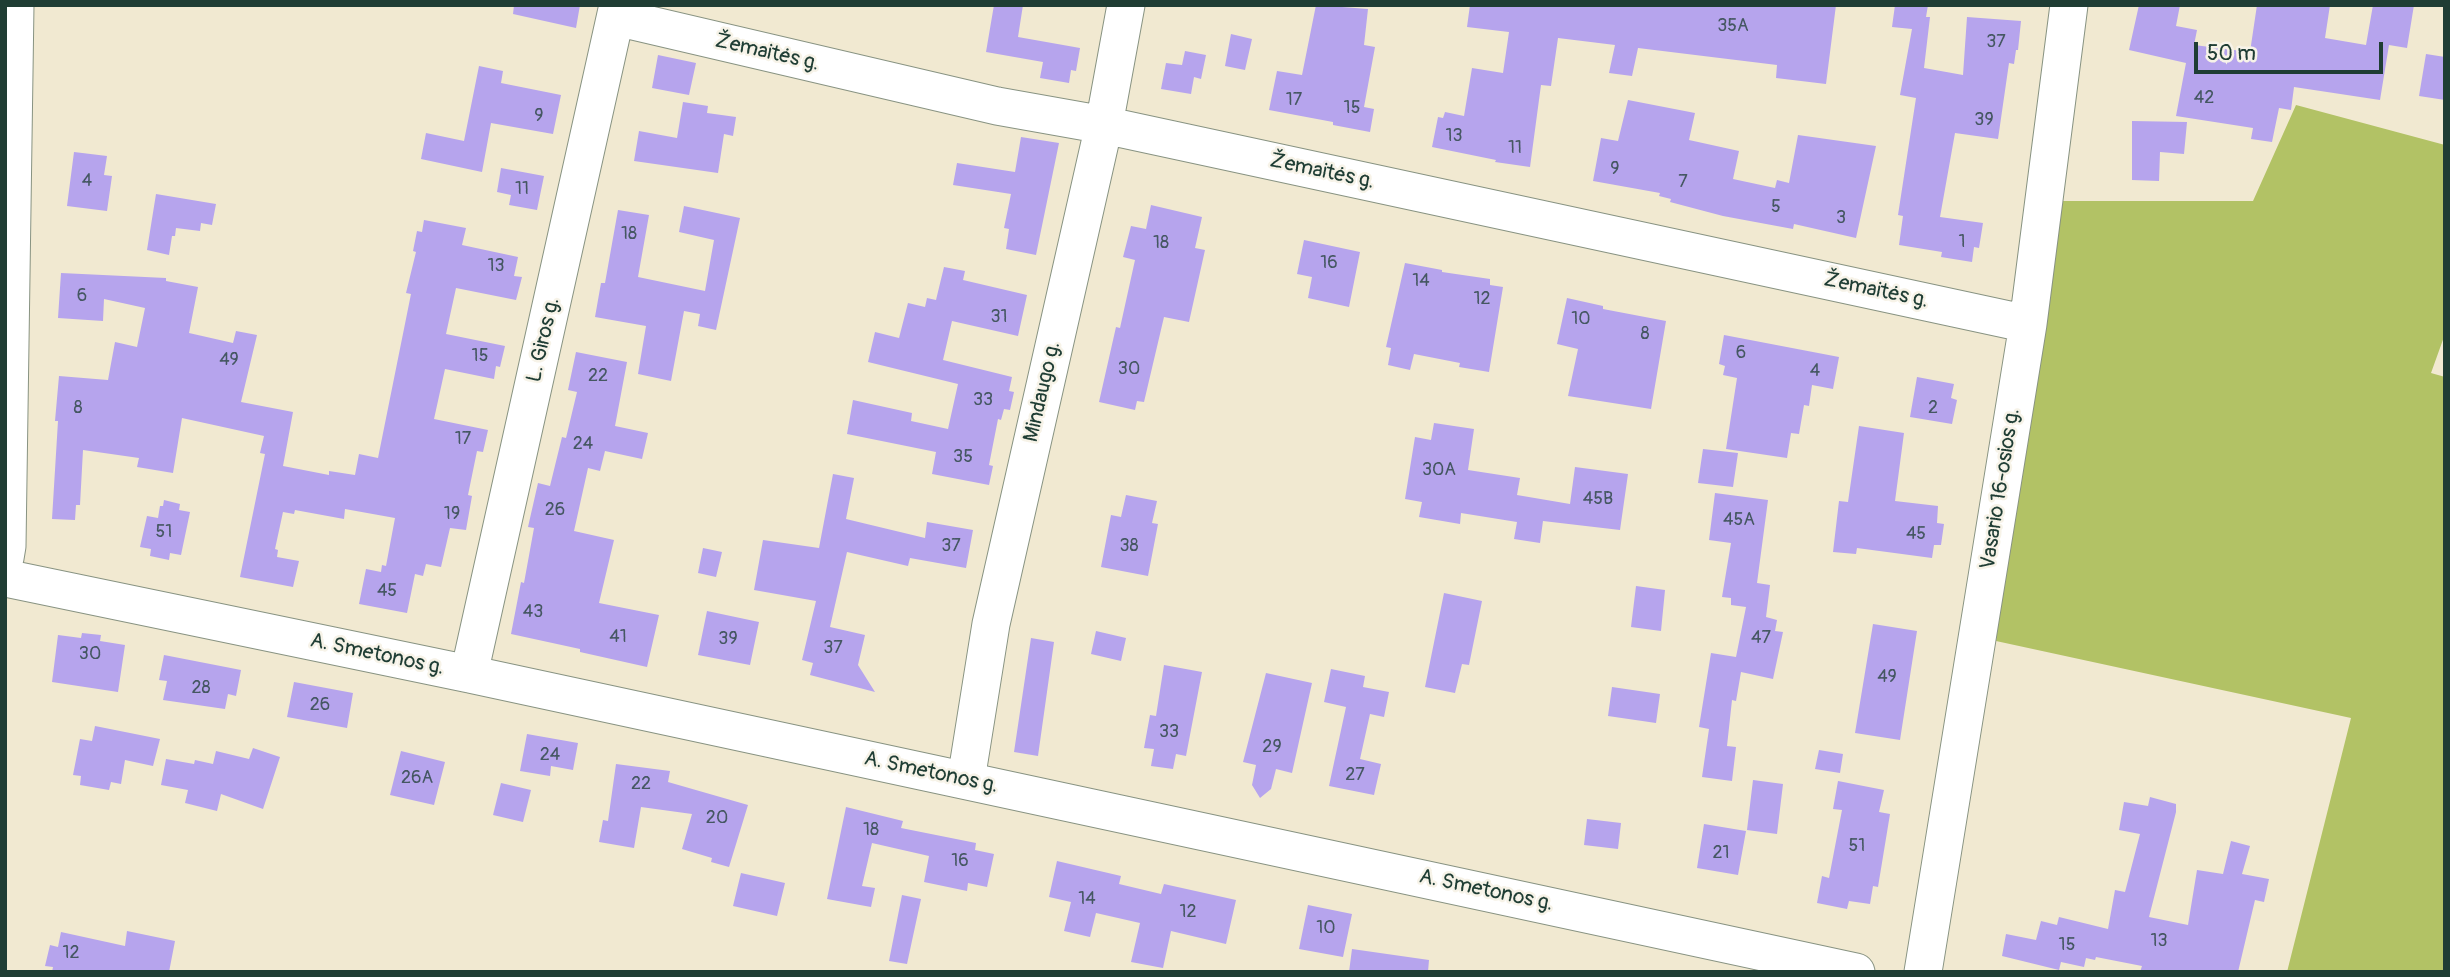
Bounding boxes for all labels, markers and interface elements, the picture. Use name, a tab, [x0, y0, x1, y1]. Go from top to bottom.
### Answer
house number: 35A	[1717, 15, 1749, 37]
scale bar	[2198, 28, 2387, 72]
street label: Žemaitės g.	[713, 29, 821, 77]
house number: 37	[1986, 31, 2006, 53]
text: 50 m	[2207, 40, 2256, 67]
house number: 42	[2194, 87, 2214, 109]
house number: 17	[1286, 89, 1302, 111]
house number: 15	[1344, 97, 1360, 119]
house number: 9	[534, 105, 544, 127]
house number: 39	[1974, 109, 1994, 131]
house number: 13	[1445, 125, 1463, 147]
house number: 11	[1508, 137, 1522, 159]
street label: Žemaitės g.	[1268, 149, 1376, 195]
house number: 9	[1610, 158, 1620, 180]
house number: 4	[82, 170, 92, 192]
house number: 7	[1678, 171, 1688, 193]
house number: 11	[515, 178, 529, 200]
house number: 5	[1771, 196, 1781, 218]
house number: 3	[1836, 207, 1846, 229]
house number: 18	[621, 223, 637, 245]
house number: 1	[1958, 231, 1966, 253]
house number: 18	[1153, 232, 1169, 254]
house number: 16	[1320, 252, 1338, 274]
house number: 13	[487, 255, 505, 277]
street label: Žemaitės g.	[1822, 268, 1930, 314]
house number: 14	[1412, 270, 1430, 292]
house number: 6	[77, 285, 87, 307]
house number: 12	[1473, 288, 1491, 310]
street label: L. Giros g.	[522, 295, 566, 385]
house number: 31	[990, 306, 1008, 328]
house number: 10	[1571, 308, 1591, 330]
house number: 8	[1640, 323, 1650, 345]
street label: Mindaugo g.	[1019, 339, 1067, 445]
house number: 6	[1736, 342, 1746, 364]
house number: 15	[472, 345, 488, 367]
house number: 49	[219, 349, 239, 371]
house number: 30	[1118, 358, 1140, 380]
house number: 4	[1810, 360, 1820, 382]
house number: 22	[588, 365, 608, 387]
house number: 33	[973, 389, 993, 411]
house number: 8	[73, 397, 83, 419]
house number: 2	[1928, 397, 1938, 419]
street label: Vasario 16-osios g.	[1976, 407, 2026, 571]
house number: 17	[455, 428, 471, 450]
house number: 24	[573, 433, 593, 455]
house number: 35	[953, 446, 973, 468]
house number: 30A	[1422, 459, 1456, 481]
house number: 45B	[1583, 488, 1613, 510]
house number: 26	[545, 499, 565, 521]
house number: 19	[444, 503, 460, 525]
house number: 45A	[1723, 509, 1755, 531]
house number: 51	[156, 521, 172, 543]
house number: 45	[1906, 523, 1926, 545]
house number: 37	[941, 535, 961, 557]
house number: 38	[1119, 535, 1139, 557]
house number: 45	[377, 580, 397, 602]
house number: 43	[523, 601, 543, 623]
house number: 41	[609, 626, 627, 648]
house number: 47	[1751, 627, 1771, 649]
house number: 39	[718, 628, 738, 650]
street label: A. Smetonos g.	[308, 629, 446, 681]
house number: 37	[823, 637, 843, 659]
house number: 30	[79, 643, 101, 665]
house number: 49	[1877, 666, 1897, 688]
house number: 28	[191, 677, 211, 699]
house number: 26	[310, 694, 330, 716]
house number: 33	[1159, 721, 1179, 743]
house number: 29	[1262, 736, 1282, 758]
house number: 24	[540, 744, 560, 766]
street label: A. Smetonos g.	[862, 747, 1000, 799]
house number: 27	[1345, 764, 1365, 786]
house number: 26A	[401, 767, 433, 789]
house number: 22	[631, 773, 651, 795]
house number: 20	[706, 807, 728, 829]
house number: 18	[863, 819, 879, 841]
house number: 51	[1849, 835, 1865, 857]
house number: 21	[1712, 842, 1730, 864]
house number: 16	[951, 850, 969, 872]
street label: A. Smetonos g.	[1417, 865, 1555, 917]
house number: 14	[1078, 888, 1096, 910]
house number: 12	[1179, 901, 1197, 923]
house number: 10	[1316, 917, 1336, 939]
house number: 13	[2150, 930, 2168, 952]
house number: 15	[2059, 934, 2075, 956]
house number: 12	[62, 942, 80, 964]

